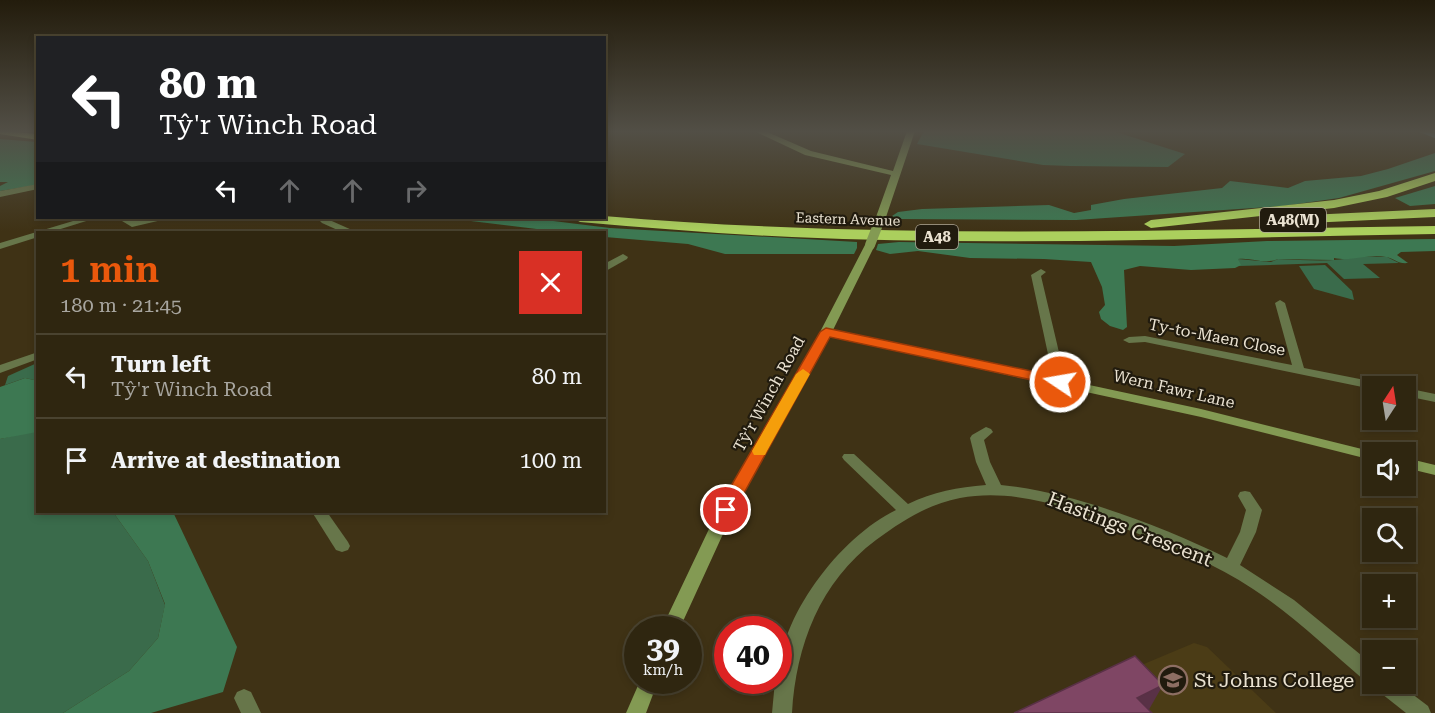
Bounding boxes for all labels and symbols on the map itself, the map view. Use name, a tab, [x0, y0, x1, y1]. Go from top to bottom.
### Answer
road number: A48(M)	[1260, 208, 1326, 232]
street label: Eastern Avenue	[795, 209, 901, 229]
road number: A48	[916, 225, 958, 249]
street label: Ty-to-Maen Close	[1147, 314, 1287, 360]
street label: Tŷ'r Winch Road	[729, 333, 809, 455]
position arrow	[1028, 350, 1092, 414]
street label: Wern Fawr Lane	[1111, 366, 1237, 412]
north arrow	[1362, 376, 1416, 430]
pin	[700, 484, 751, 535]
street label: Hastings Crescent	[1044, 486, 1216, 572]
speed limit sign: 40	[714, 616, 792, 694]
school or university icon: St Johns College	[1157, 664, 1189, 696]
place label: St Johns College	[1194, 668, 1354, 692]

